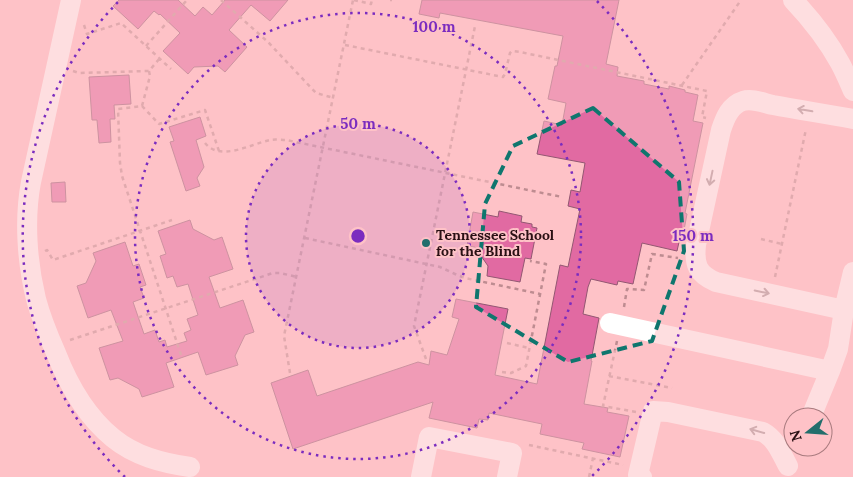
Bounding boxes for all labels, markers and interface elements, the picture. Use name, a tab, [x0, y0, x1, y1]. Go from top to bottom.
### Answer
text: 100 m	[413, 17, 456, 36]
one-way arrow	[797, 105, 813, 115]
text: 50 m	[340, 114, 376, 133]
one-way arrow	[706, 169, 715, 185]
place label: Tennessee School for the Blind	[436, 226, 555, 260]
text: 150 m	[672, 226, 714, 245]
centre of rings	[349, 227, 367, 245]
marker: Tennessee School for the Blind	[420, 237, 432, 249]
one-way arrow	[753, 288, 769, 297]
north arrow	[783, 407, 833, 457]
one-way arrow	[750, 426, 766, 435]
text: N	[785, 428, 806, 444]

